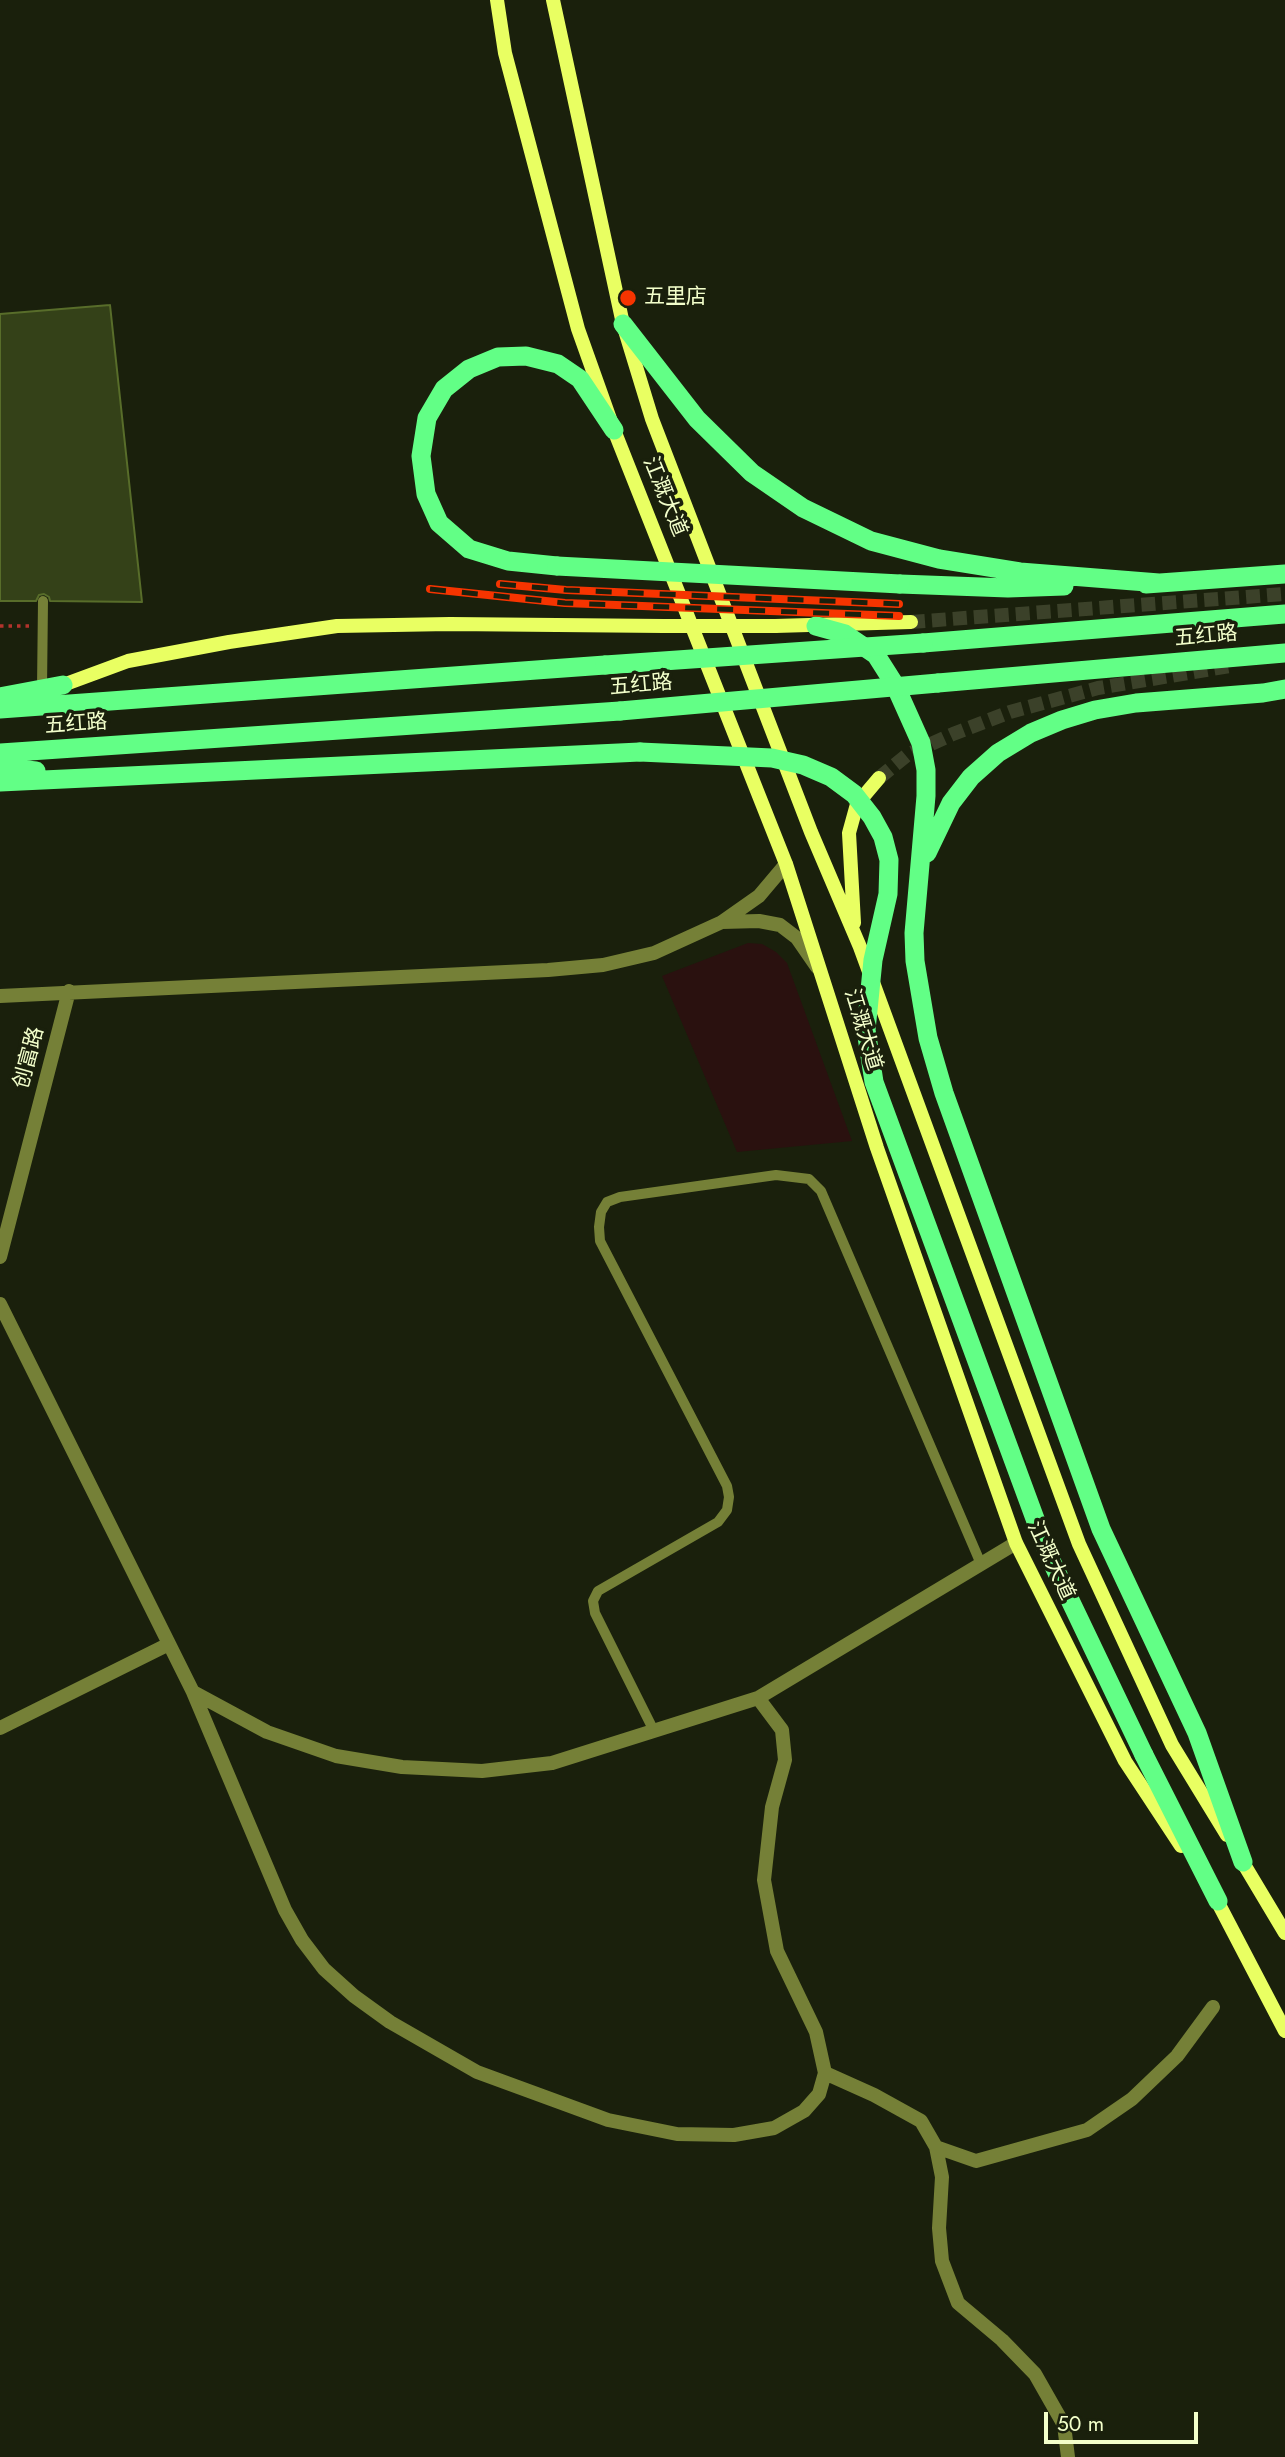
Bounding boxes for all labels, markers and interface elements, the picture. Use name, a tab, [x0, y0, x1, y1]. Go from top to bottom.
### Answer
place label: 五里店	[644, 285, 707, 311]
marker: 五里店	[618, 288, 638, 308]
street label: 江溉大道	[637, 453, 691, 541]
street label: 五红路	[1174, 622, 1238, 652]
street label: 五红路	[609, 671, 673, 701]
street label: 五红路	[44, 710, 108, 740]
street label: 江溉大道	[838, 986, 886, 1074]
street label: 创富路	[10, 1024, 50, 1092]
street label: 江溉大道	[1021, 1518, 1079, 1604]
scale bar	[1047, 2398, 1201, 2442]
text: 50 m	[1057, 2409, 1104, 2439]

